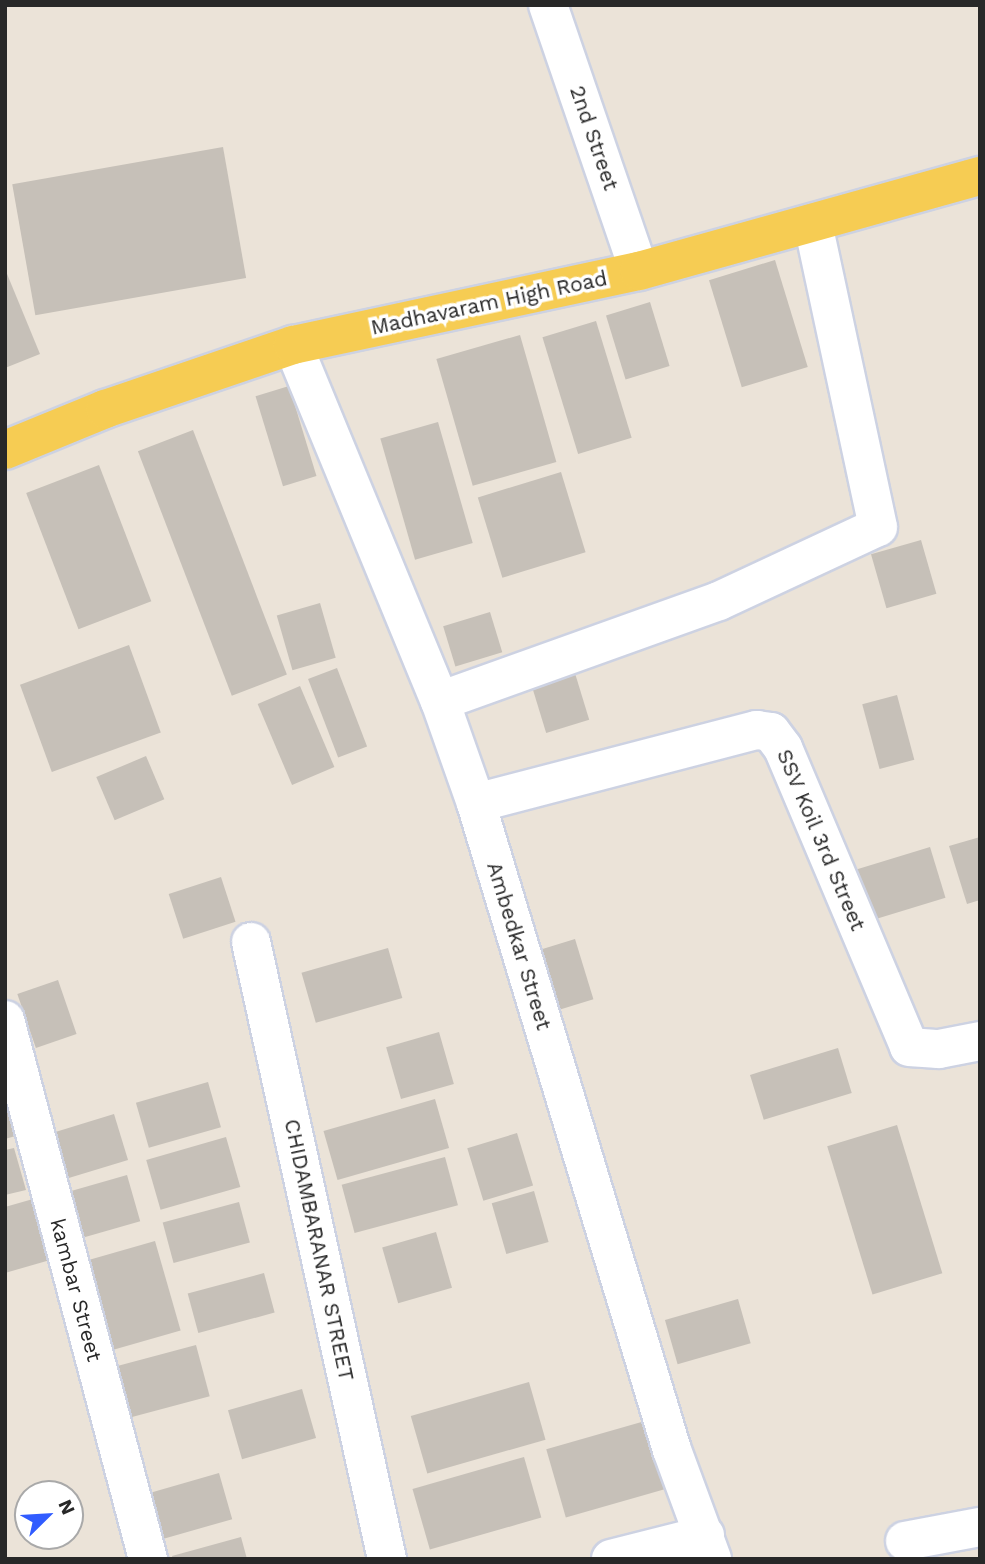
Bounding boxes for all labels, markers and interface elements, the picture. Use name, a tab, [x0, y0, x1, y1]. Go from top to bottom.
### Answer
street label: 2nd Street	[564, 82, 624, 194]
street label: Madhavaram High Road	[369, 266, 609, 340]
street label: SSV Koil 3rd Street	[771, 745, 871, 935]
street label: Ambedkar Street	[481, 859, 557, 1033]
street label: CHIDAMBARANAR STREET	[279, 1117, 359, 1383]
street label: kambar Street	[45, 1215, 107, 1365]
north arrow	[14, 1480, 84, 1550]
text: N	[53, 1496, 80, 1518]

